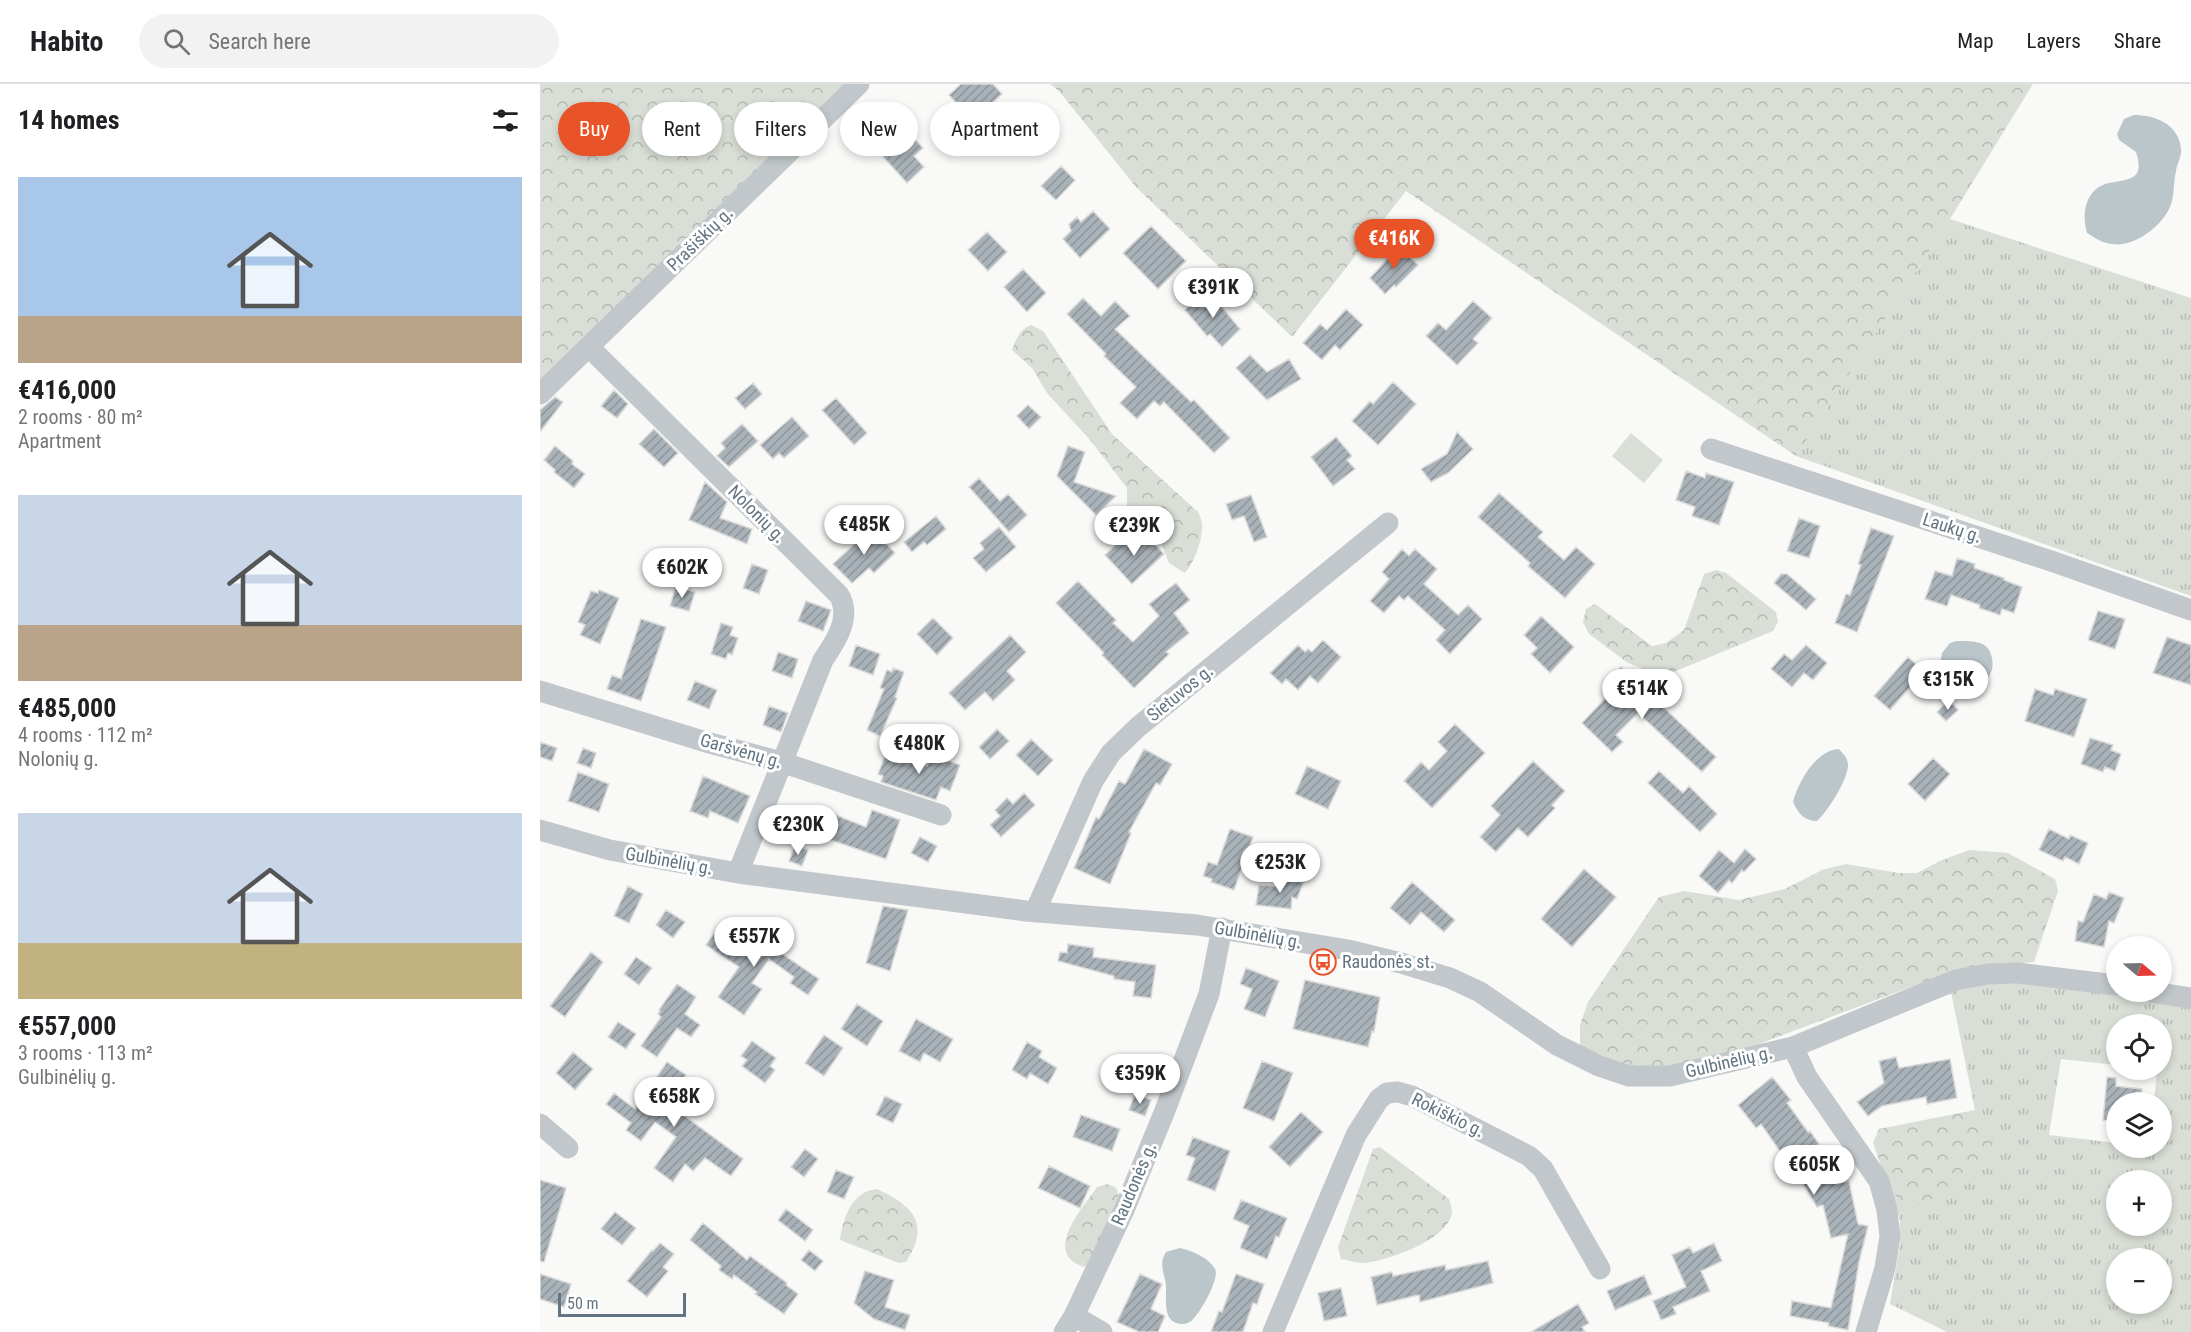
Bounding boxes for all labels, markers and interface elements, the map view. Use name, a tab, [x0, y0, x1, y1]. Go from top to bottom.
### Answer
search box	[139, 14, 559, 68]
text: Habito	[30, 25, 103, 58]
icon: search	[160, 25, 193, 58]
text: Search here	[208, 29, 311, 54]
text: Map	[1957, 29, 1994, 53]
text: Layers	[2027, 29, 2081, 53]
text: Share	[2114, 29, 2161, 53]
chip: Buy	[558, 102, 630, 156]
chip: Rent	[642, 102, 722, 156]
chip: Filters	[734, 102, 828, 156]
chip: New	[840, 102, 918, 156]
chip: Apartment	[930, 102, 1060, 156]
icon: filters	[489, 104, 522, 137]
text: 14 homes	[18, 105, 120, 135]
street label: Prašiškių g.	[663, 202, 737, 275]
icon: home	[216, 216, 324, 324]
pin: €416K	[1352, 219, 1436, 270]
text: €416K	[1368, 226, 1420, 250]
pin: €391K	[1171, 268, 1255, 319]
text: €391K	[1187, 275, 1239, 299]
text: €416,000	[18, 375, 116, 405]
text: 2 rooms · 80 m²	[18, 405, 143, 429]
text: Apartment	[18, 429, 102, 453]
street label: Nolonių g.	[724, 481, 790, 547]
pin: €485K	[822, 505, 906, 556]
pin: €239K	[1092, 506, 1176, 557]
street label: Laukų g.	[1920, 508, 1984, 547]
text: €485K	[838, 512, 890, 536]
text: €239K	[1108, 513, 1160, 537]
icon: home	[216, 534, 324, 642]
pin: €602K	[640, 548, 724, 599]
text: €602K	[656, 555, 708, 579]
street label: Sietuvos g.	[1143, 660, 1217, 725]
pin: €315K	[1906, 660, 1990, 711]
text: €315K	[1922, 667, 1974, 691]
pin: €514K	[1600, 669, 1684, 720]
text: €514K	[1616, 676, 1668, 700]
text: €485,000	[18, 693, 116, 723]
text: 4 rooms · 112 m²	[18, 723, 153, 747]
pin: €480K	[877, 724, 961, 775]
street label: Garšvėnų g.	[698, 729, 784, 772]
text: €480K	[893, 731, 945, 755]
text: Nolonių g.	[18, 747, 99, 771]
pin: €230K	[756, 805, 840, 856]
text: €230K	[772, 812, 824, 836]
street label: Gulbinėlių g.	[624, 842, 714, 879]
pin: €253K	[1238, 843, 1322, 894]
text: €253K	[1254, 850, 1306, 874]
icon: home	[216, 852, 324, 960]
street label: Gulbinėlių g.	[1213, 916, 1303, 953]
pin: €557K	[712, 917, 796, 968]
text: €557K	[728, 924, 780, 948]
north arrow	[2106, 936, 2172, 1002]
map controls	[2106, 936, 2172, 1314]
bus stop icon: Raudonės st.	[1308, 947, 1338, 977]
place label: Raudonės st.	[1342, 951, 1435, 972]
text: €557,000	[18, 1011, 116, 1041]
button: locate	[2106, 1014, 2172, 1080]
text: 3 rooms · 113 m²	[18, 1041, 153, 1065]
street label: Gulbinėlių g.	[1683, 1041, 1774, 1082]
pin: €359K	[1098, 1054, 1182, 1105]
text: €359K	[1114, 1061, 1166, 1085]
text: Gulbinėlių g.	[18, 1065, 116, 1089]
pin: €658K	[632, 1077, 716, 1128]
text: €658K	[648, 1084, 700, 1108]
street label: Rokiškio g.	[1409, 1088, 1488, 1141]
button: layers	[2106, 1092, 2172, 1158]
street label: Raudonės g.	[1107, 1139, 1160, 1228]
pin: €605K	[1772, 1145, 1856, 1196]
text: €605K	[1788, 1152, 1840, 1176]
button: +	[2106, 1170, 2172, 1236]
button: −	[2106, 1248, 2172, 1314]
scale bar	[558, 1290, 686, 1318]
text: 50 m	[567, 1294, 599, 1313]

